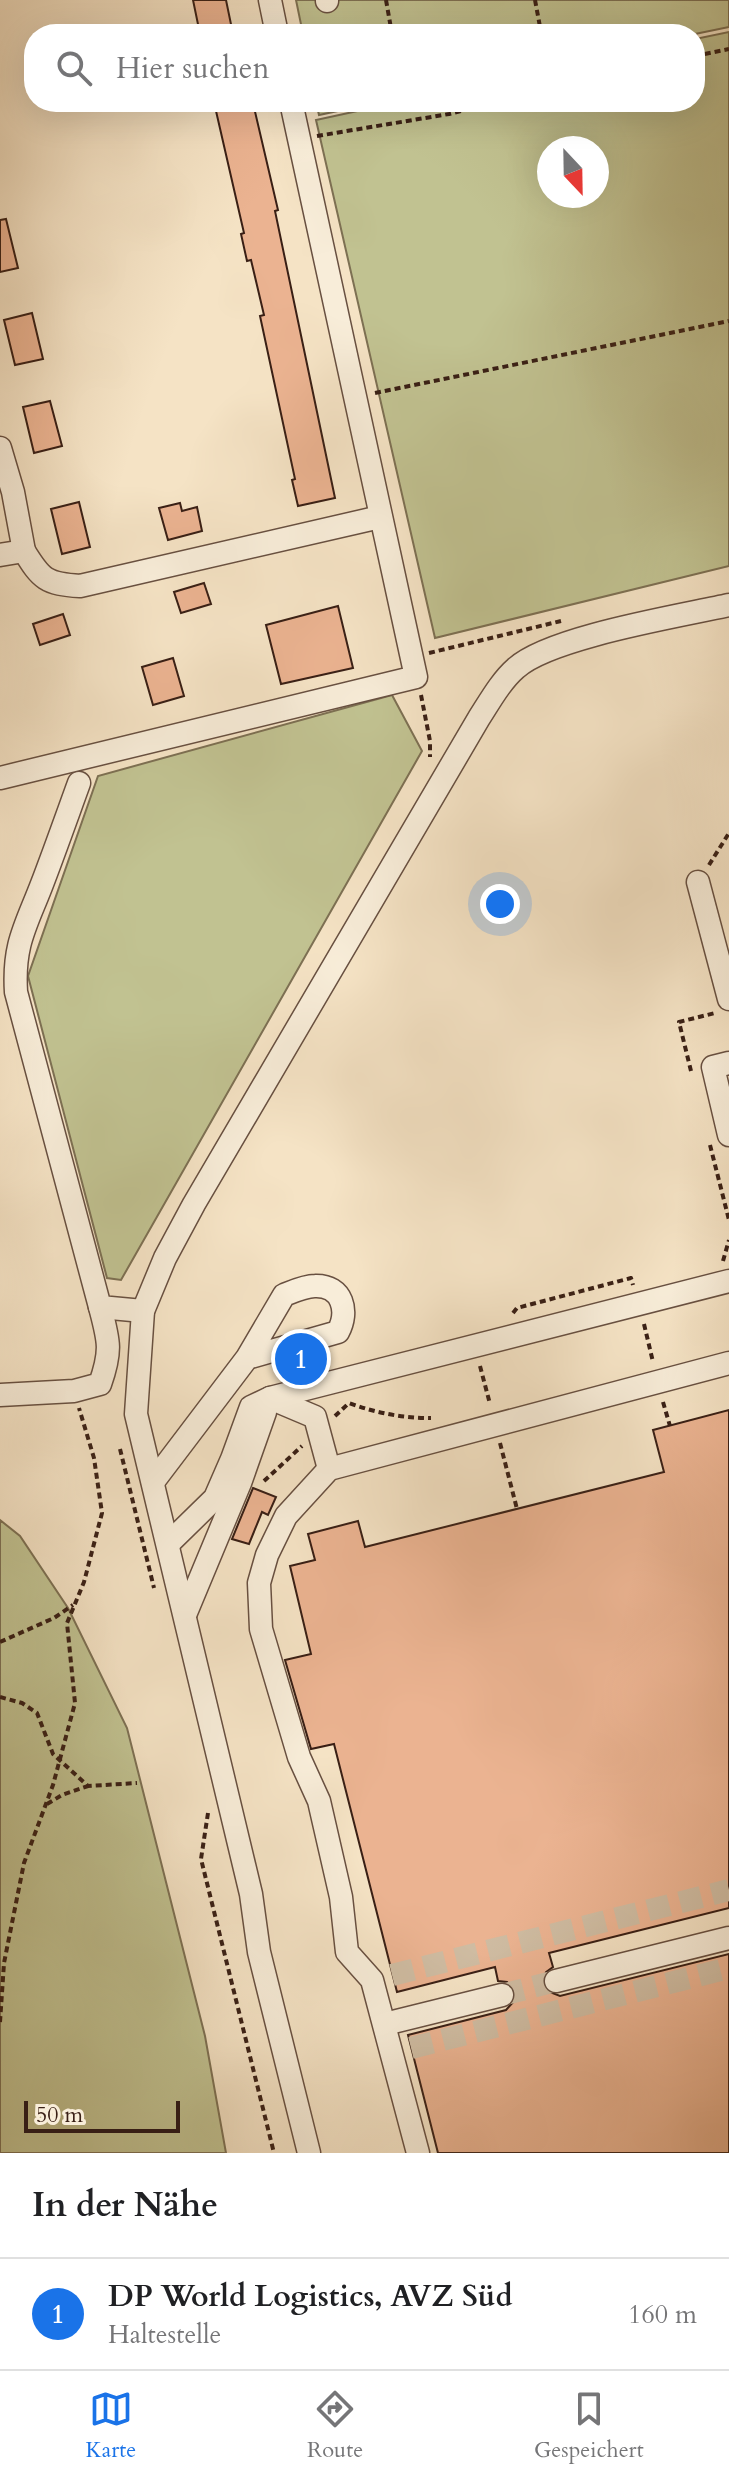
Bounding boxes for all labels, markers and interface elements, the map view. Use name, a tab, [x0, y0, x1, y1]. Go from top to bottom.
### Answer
search box	[24, 24, 705, 112]
icon: search	[52, 46, 96, 90]
text: Hier suchen	[116, 48, 269, 89]
north arrow	[537, 136, 609, 208]
your location	[480, 884, 520, 924]
pin: 1	[275, 1329, 327, 1389]
scale bar	[24, 2097, 180, 2133]
text: 50 m	[36, 2100, 83, 2130]
text: In der Nähe	[32, 2182, 218, 2228]
text: DP World Logistics, AVZ Süd	[108, 2276, 513, 2317]
text: 1	[51, 2297, 65, 2332]
text: 160 m	[628, 2297, 697, 2332]
text: Haltestelle	[108, 2317, 221, 2352]
tab: Karte	[85, 2387, 136, 2465]
tab: Route	[307, 2387, 363, 2465]
tab: Gespeichert	[534, 2387, 644, 2465]

